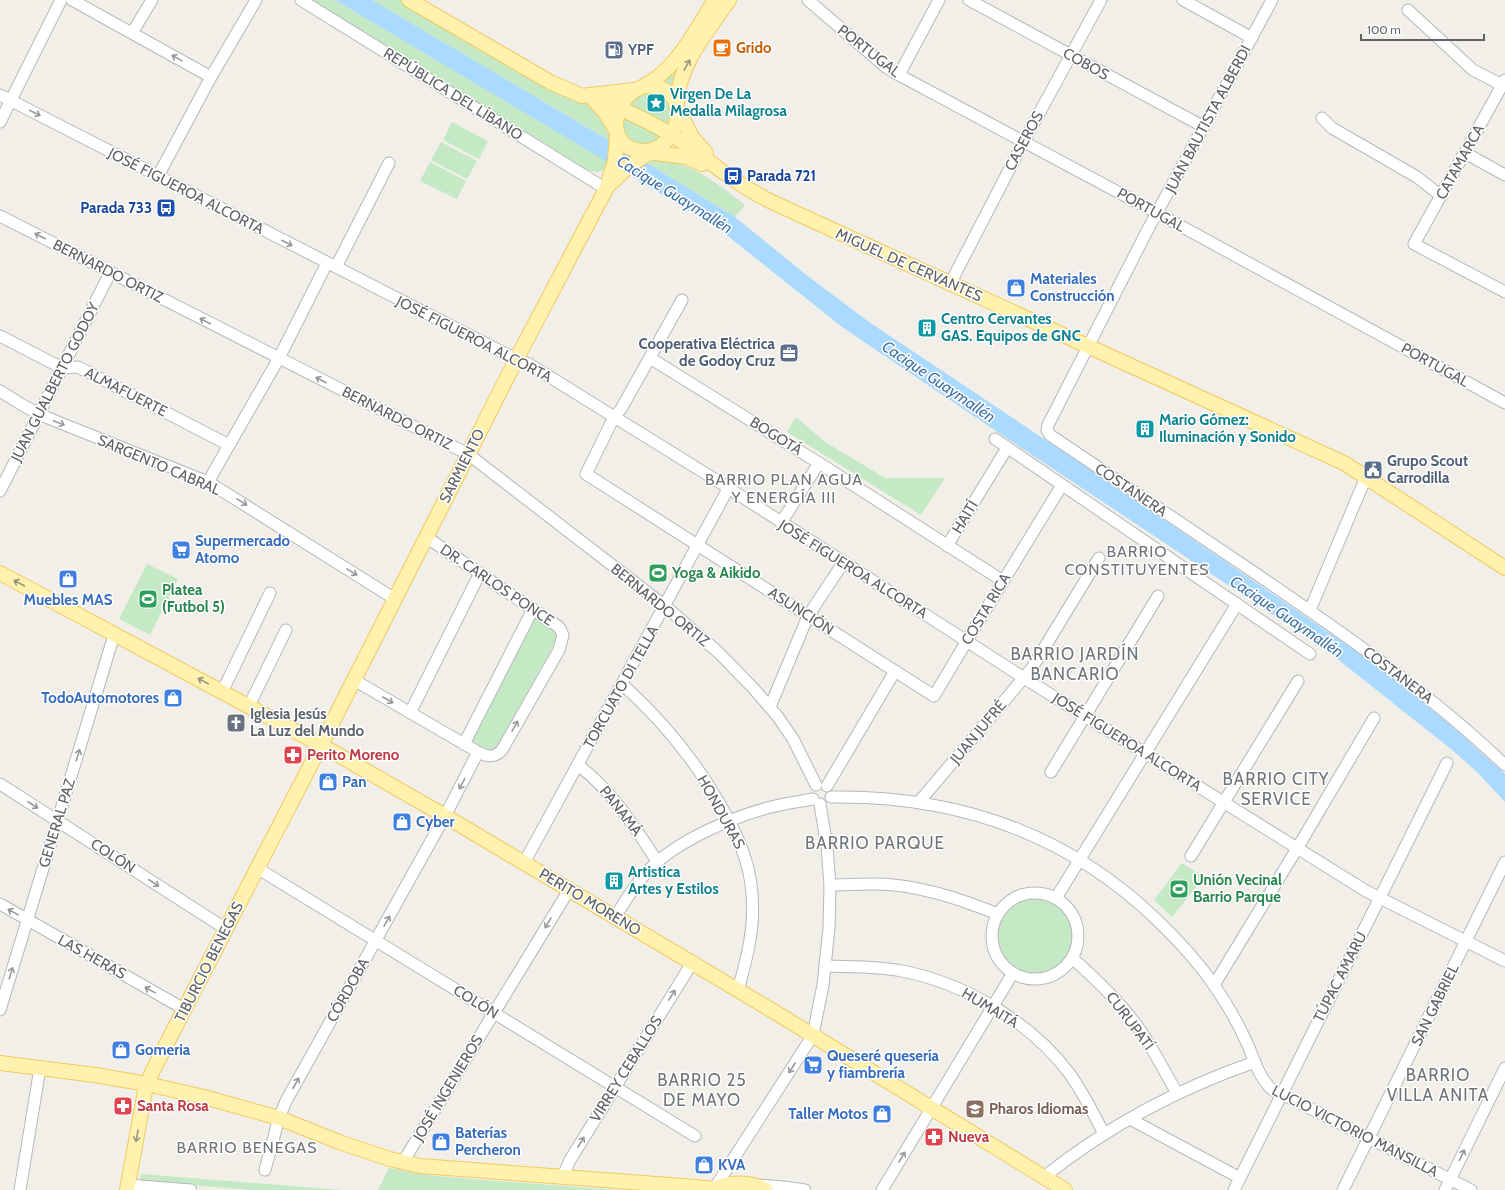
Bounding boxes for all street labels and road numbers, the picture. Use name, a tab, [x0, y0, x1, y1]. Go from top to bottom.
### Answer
street label: PORTUGAL	[834, 21, 904, 81]
street label: JUAN BAUTISTA ALBERDI	[1161, 42, 1255, 197]
street label: REPÚBLICA DEL LÍBANO	[380, 43, 526, 144]
street label: COBOS	[1060, 44, 1112, 84]
street label: CASEROS	[1001, 108, 1047, 174]
street label: CATAMARCA	[1432, 121, 1488, 203]
street label: JOSÉ FIGUEROA ALCORTA	[104, 143, 268, 238]
street label: PORTUGAL	[1114, 184, 1188, 236]
street label: MIGUEL DE CERVANTES	[833, 225, 985, 306]
street label: BERNARDO ORTIZ	[50, 235, 167, 307]
street label: JOSÉ FIGUEROA ALCORTA	[392, 291, 556, 386]
street label: JUAN GUALBERTO GODOY	[7, 299, 103, 465]
street label: PORTUGAL	[1398, 339, 1472, 391]
street label: ALMAFUERTE	[82, 363, 170, 421]
street label: BERNARDO ORTIZ	[339, 382, 456, 454]
street label: BOGOTÁ	[747, 412, 807, 459]
street label: SARMIENTO	[436, 426, 488, 506]
street label: SARGENTO CABRAL	[95, 431, 224, 499]
street label: COSTANERA	[1092, 459, 1171, 521]
street label: HAITÍ	[947, 496, 982, 537]
street label: JOSÉ FIGUEROA ALCORTA	[774, 514, 932, 623]
street label: DR. CARLOS PONCE	[437, 540, 557, 630]
street label: BERNARDO ORTIZ	[607, 560, 713, 651]
street label: COSTA RICA	[958, 569, 1015, 648]
street label: ASUNCIÓN	[765, 582, 838, 639]
street label: TORCUATO DI TELLA	[580, 622, 663, 752]
street label: COSTANERA	[1359, 643, 1437, 708]
street label: JOSÉ FIGUEROA ALCORTA	[1048, 687, 1206, 796]
street label: JUAN JUFRÉ	[945, 696, 1010, 768]
street label: HONDURAS	[693, 772, 749, 852]
street label: GENERAL PAZ	[35, 776, 79, 870]
street label: PANAMÁ	[596, 782, 647, 840]
street label: COLÓN	[87, 834, 139, 877]
street label: PERITO MORENO	[536, 865, 644, 939]
street label: TIBURCIO BENEGAS	[171, 899, 247, 1025]
street label: TÚPAC AMARU	[1309, 928, 1371, 1025]
street label: LAS HERAS	[55, 931, 129, 983]
street label: CÓRDOBA	[322, 954, 373, 1025]
street label: SAN GABRIEL	[1407, 961, 1463, 1049]
street label: COLÓN	[450, 980, 502, 1023]
street label: HUMAITÁ	[958, 983, 1023, 1032]
street label: CURUPATÍ	[1102, 988, 1159, 1054]
street label: VIRREY CEBALLOS	[586, 1012, 666, 1125]
street label: JOSÉ INGENIEROS	[408, 1031, 487, 1145]
street label: LUCIO VICTORIO MANSILLA	[1269, 1081, 1442, 1181]

